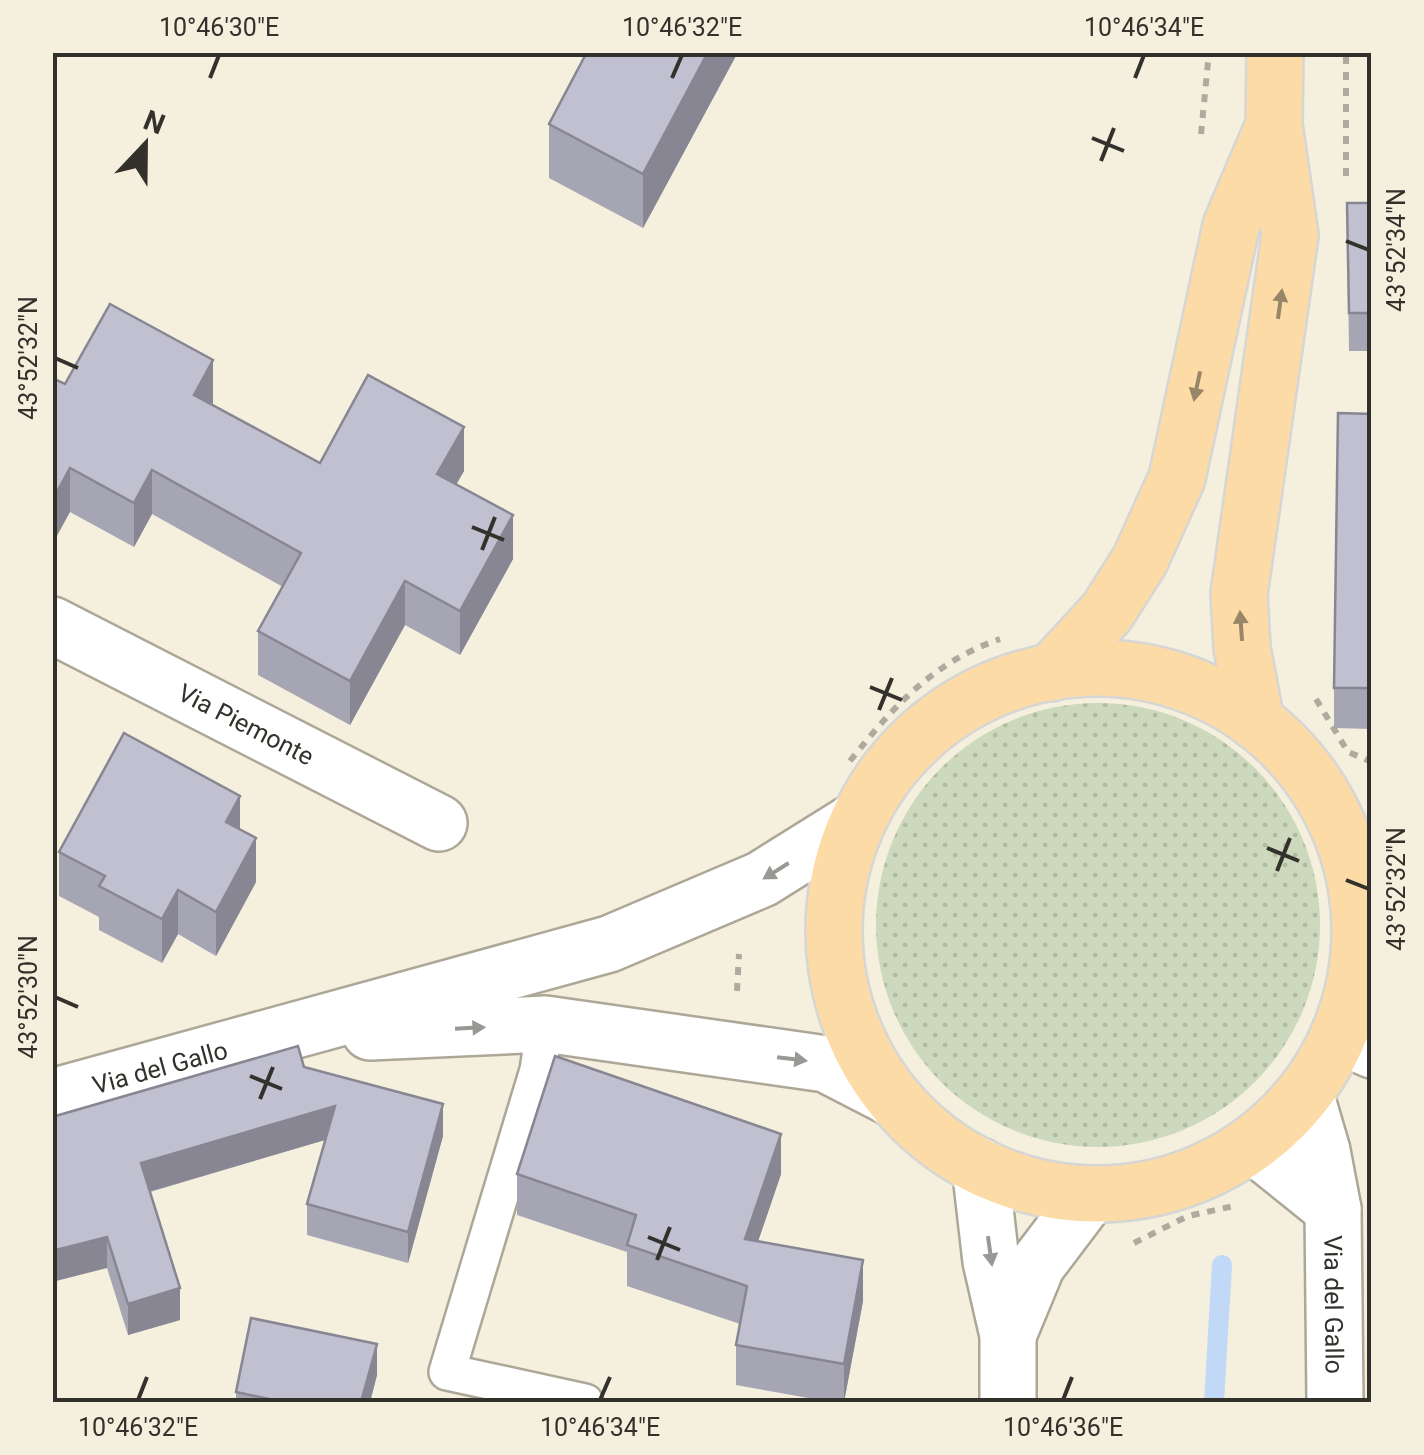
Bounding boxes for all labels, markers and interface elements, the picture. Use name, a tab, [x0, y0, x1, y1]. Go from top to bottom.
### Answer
text: 10°46'30"E	[159, 13, 279, 42]
text: 10°46'32"E	[622, 13, 742, 42]
text: 10°46'34"E	[1084, 13, 1204, 42]
north arrow	[95, 95, 195, 195]
text: N	[139, 103, 170, 141]
text: 43°52'34"N	[1382, 188, 1411, 312]
one-way arrow	[1273, 288, 1289, 319]
text: 43°52'32"N	[14, 296, 43, 420]
one-way arrow	[1188, 370, 1204, 401]
one-way arrow	[1233, 610, 1249, 642]
street label: Via Piemonte	[173, 678, 319, 771]
text: 43°52'32"N	[1382, 827, 1411, 951]
one-way arrow	[762, 862, 790, 879]
text: 43°52'30"N	[14, 935, 43, 1059]
one-way arrow	[454, 1019, 486, 1035]
street label: Via del Gallo	[89, 1035, 231, 1100]
one-way arrow	[777, 1052, 809, 1068]
street label: Via del Gallo	[1318, 1235, 1349, 1374]
one-way arrow	[983, 1236, 999, 1268]
text: 10°46'32"E	[78, 1413, 198, 1442]
text: 10°46'34"E	[540, 1413, 660, 1442]
text: 10°46'36"E	[1003, 1413, 1123, 1442]

